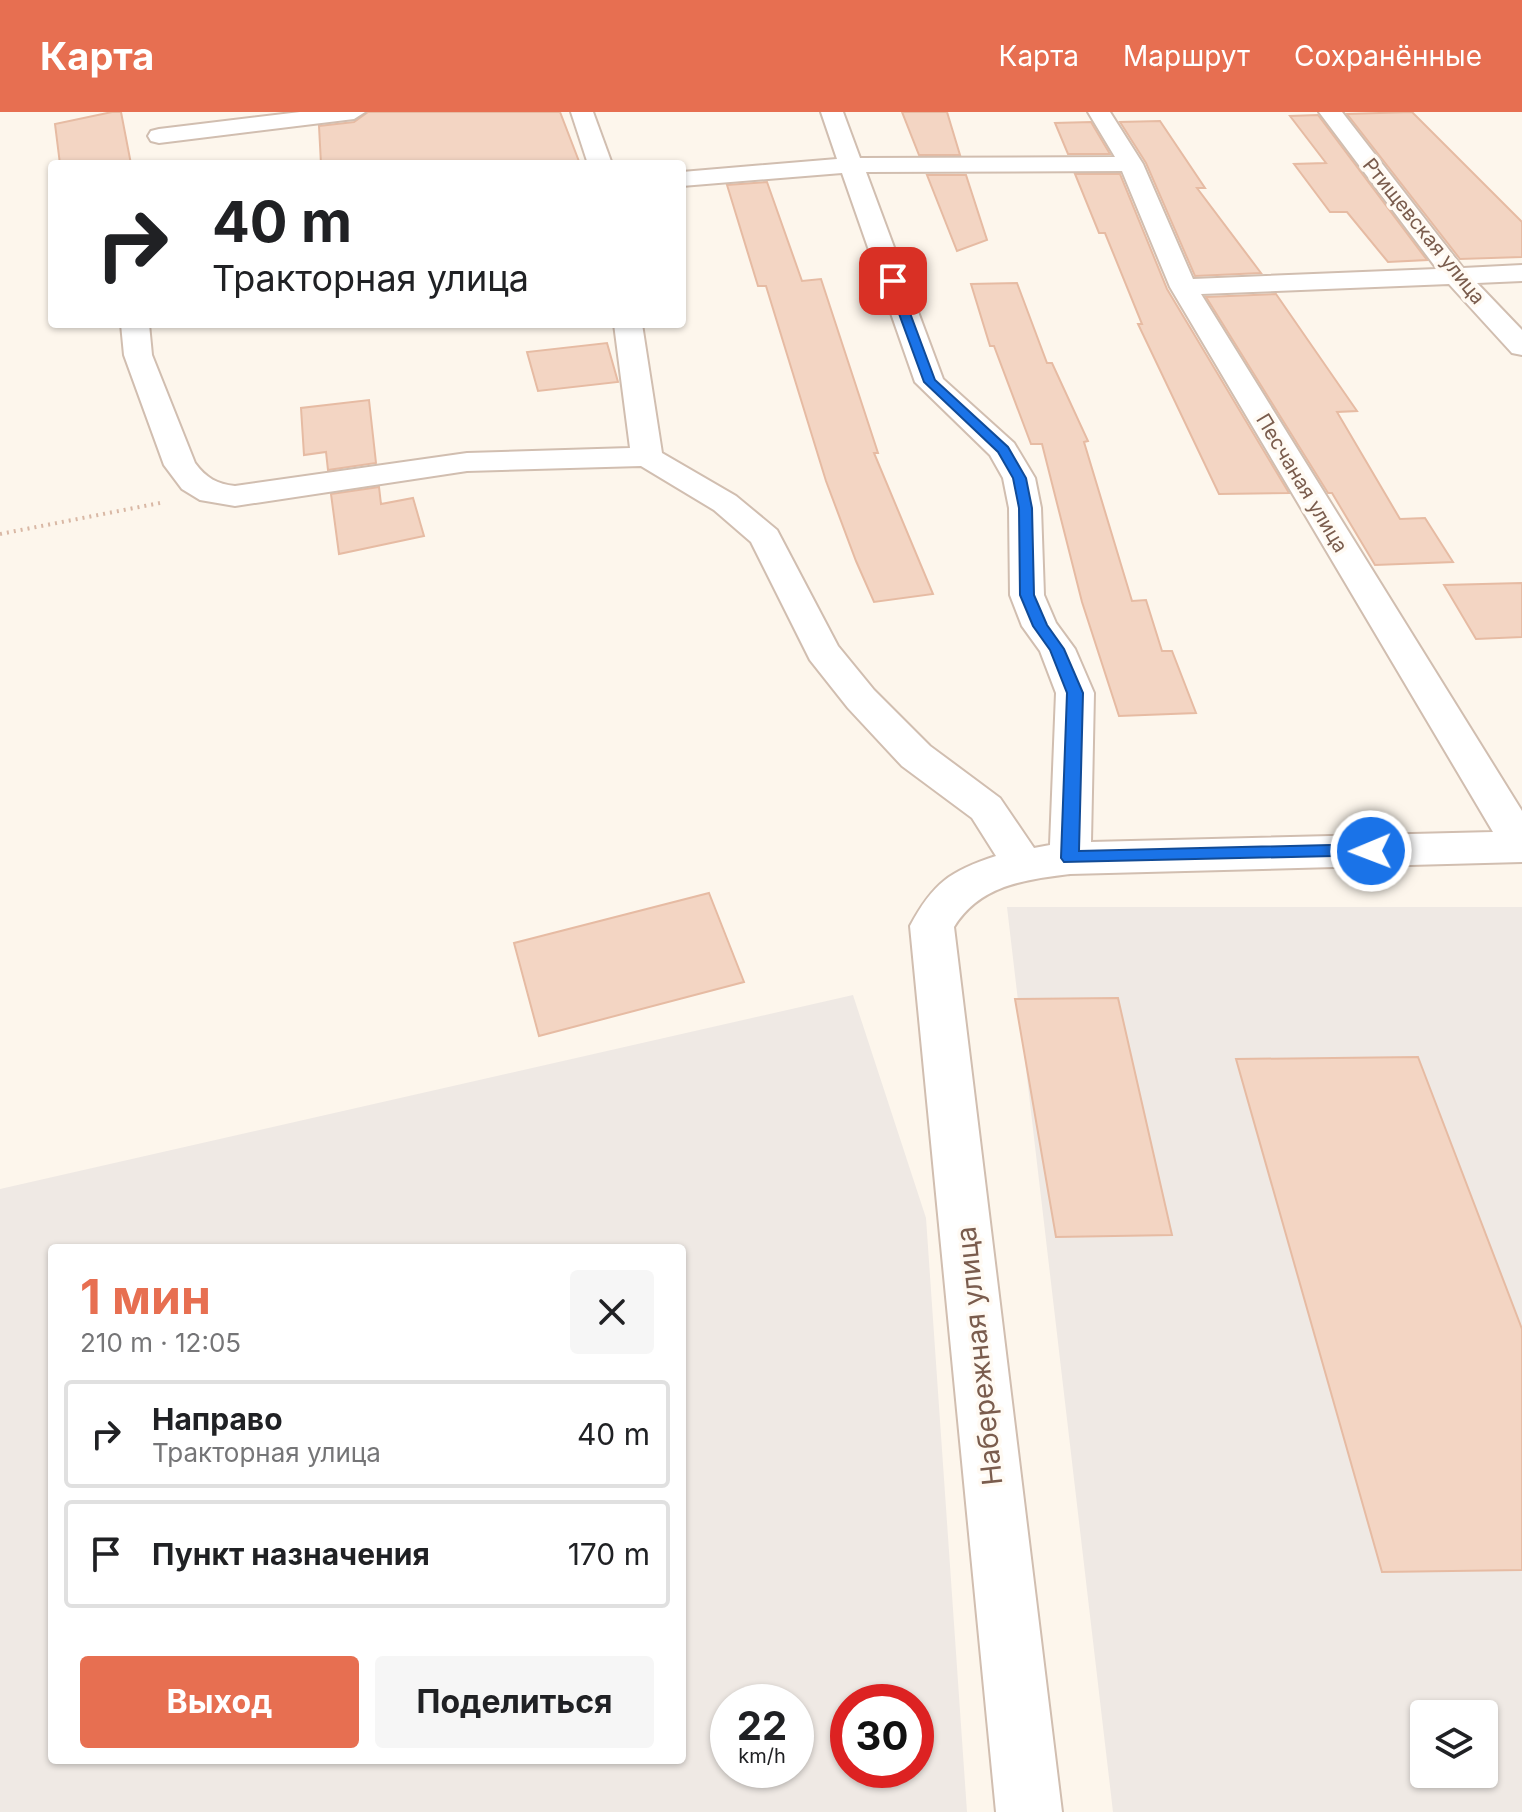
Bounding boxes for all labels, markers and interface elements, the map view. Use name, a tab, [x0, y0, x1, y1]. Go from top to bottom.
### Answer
text: Карта	[40, 33, 154, 79]
text: Карта	[999, 39, 1079, 73]
text: Маршрут	[1123, 39, 1250, 73]
text: Сохранённые	[1294, 39, 1482, 73]
street label: Ртищевская улица	[1358, 153, 1490, 309]
text: 40 m	[212, 188, 352, 256]
icon: right	[80, 192, 184, 296]
pin	[859, 247, 927, 315]
text: Тракторная улица	[212, 256, 529, 300]
icon: arrive	[871, 259, 915, 303]
street label: Песчаная улица	[1251, 409, 1353, 557]
position arrow	[1329, 809, 1413, 893]
street label: Набережная улица	[948, 1225, 1010, 1487]
text: 1 мин	[80, 1267, 211, 1326]
button: close	[570, 1270, 654, 1354]
text: 210 m · 12:05	[80, 1327, 241, 1358]
text: Направо	[152, 1401, 283, 1437]
icon: right	[84, 1412, 128, 1456]
text: 40 m	[577, 1416, 650, 1452]
text: Тракторная улица	[152, 1437, 381, 1468]
icon: arrive	[84, 1532, 128, 1576]
text: Пункт назначения	[152, 1536, 430, 1572]
text: 170 m	[568, 1536, 650, 1572]
button: Выход	[80, 1656, 359, 1748]
button: Поделиться	[375, 1656, 654, 1748]
speed limit sign: 30	[830, 1684, 934, 1788]
map controls	[1410, 1700, 1498, 1788]
button: layers	[1410, 1700, 1498, 1788]
text: 22	[737, 1701, 787, 1750]
text: km/h	[738, 1744, 786, 1768]

